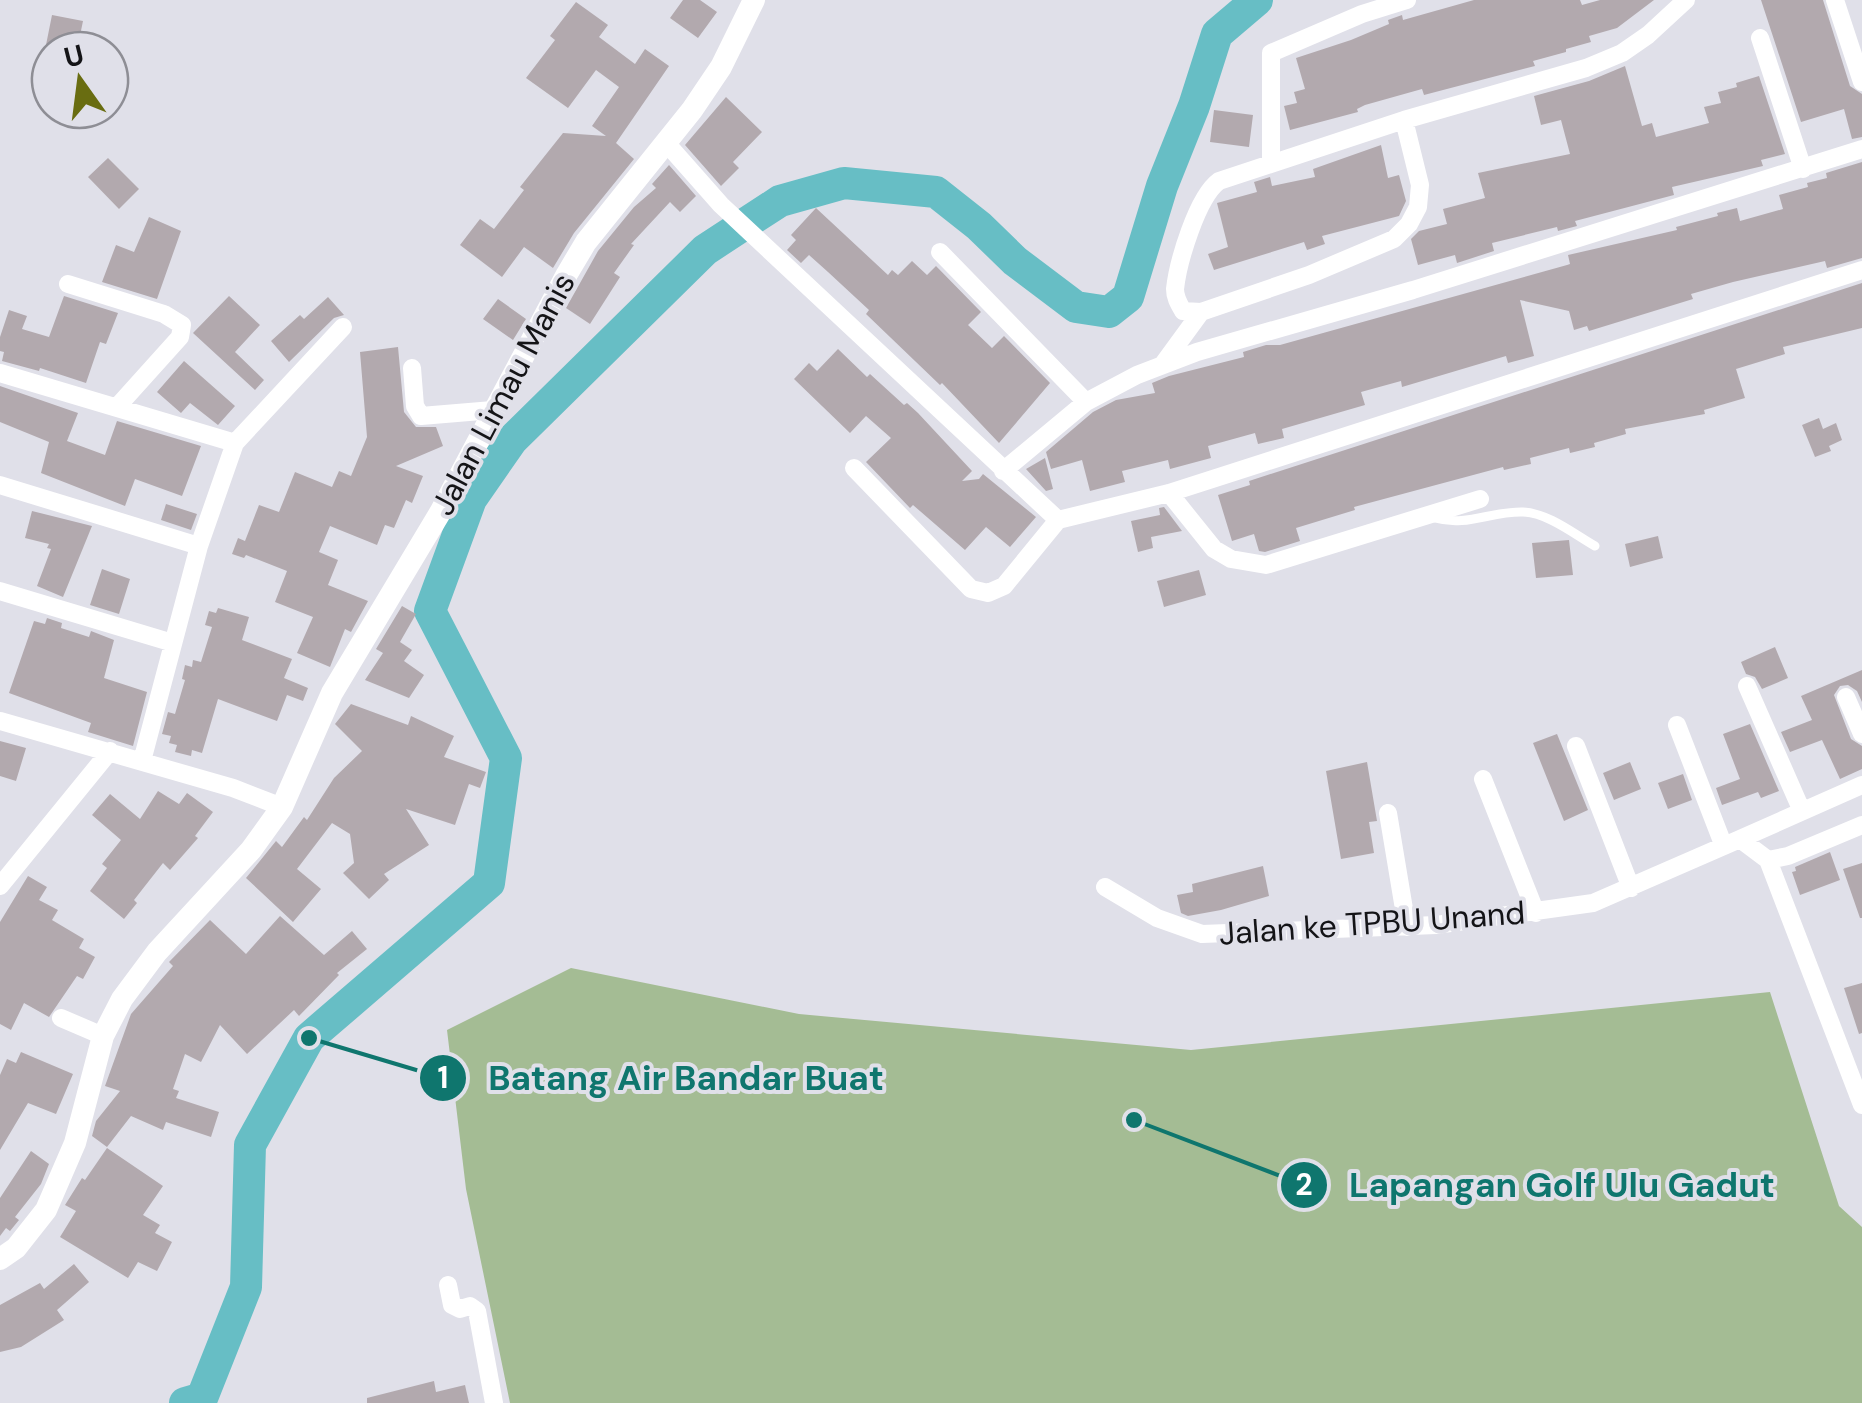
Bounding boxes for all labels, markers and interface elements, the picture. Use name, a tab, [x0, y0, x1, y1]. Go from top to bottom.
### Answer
north arrow	[30, 30, 130, 130]
text: U	[60, 36, 88, 76]
street label: Jalan Limau Manis	[421, 266, 585, 522]
street label: Jalan ke TPBU Unand	[1217, 891, 1527, 955]
callout: Batang Air Bandar Buat	[418, 1045, 904, 1110]
text: Batang Air Bandar Buat	[488, 1055, 884, 1101]
text: 1	[438, 1058, 448, 1097]
callout: Lapangan Golf Ulu Gadut	[1279, 1152, 1795, 1217]
text: Lapangan Golf Ulu Gadut	[1349, 1162, 1775, 1208]
text: 2	[1295, 1165, 1313, 1204]

